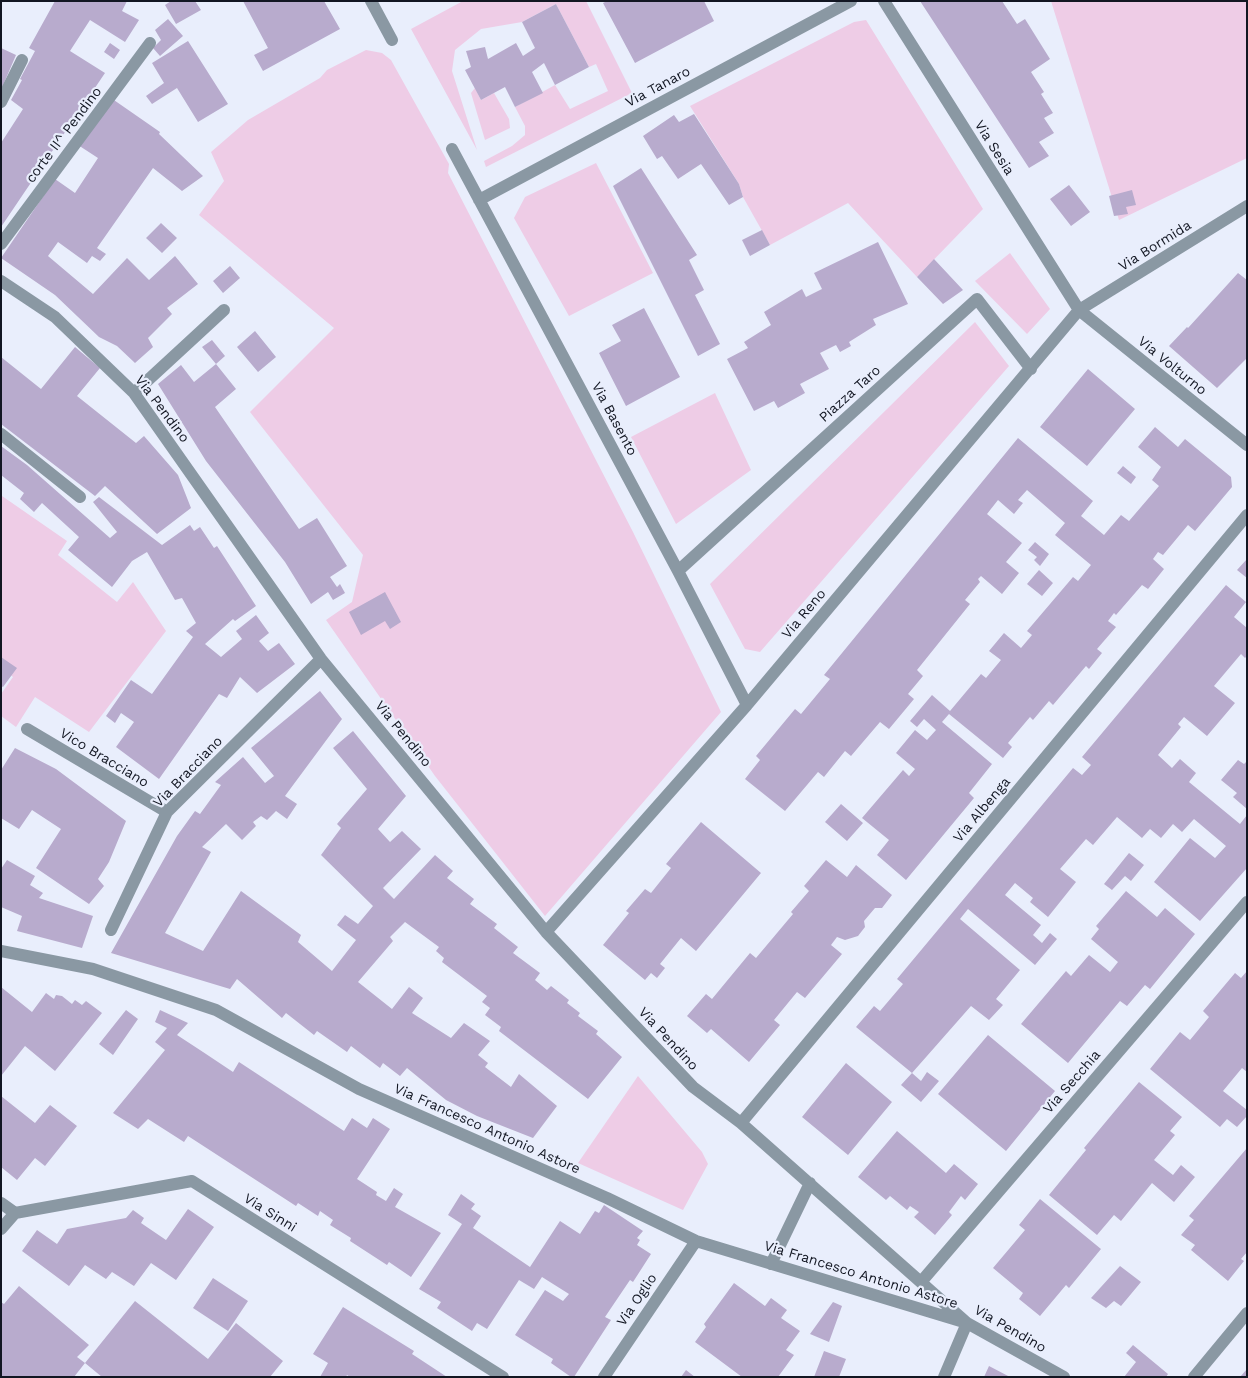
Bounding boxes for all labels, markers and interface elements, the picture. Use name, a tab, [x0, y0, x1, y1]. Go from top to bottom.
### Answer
street label: Via Tanaro	[623, 63, 693, 111]
street label: corte II^ Pendino	[22, 84, 106, 186]
street label: Via Sesia	[971, 117, 1017, 179]
street label: Via Bormida	[1116, 217, 1194, 275]
street label: Via Volturno	[1134, 333, 1210, 399]
street label: Piazza Taro	[816, 362, 884, 426]
street label: Via Pendino	[131, 372, 193, 446]
street label: Via Basento	[588, 379, 640, 459]
street label: Via Reno	[778, 586, 830, 642]
street label: Via Pendino	[371, 698, 435, 770]
street label: Vico Bracciano	[56, 725, 152, 791]
street label: Via Bracciano	[150, 733, 226, 811]
street label: Via Albenga	[950, 774, 1014, 846]
street label: Via Pendino	[635, 1004, 701, 1074]
street label: Via Secchia	[1040, 1047, 1104, 1117]
street label: Via Francesco Antonio Astore	[391, 1080, 583, 1178]
street label: Via Sinni	[240, 1190, 300, 1236]
street label: Via Francesco Antonio Astore	[762, 1237, 960, 1313]
street label: Via Oglio	[613, 1271, 661, 1329]
street label: Via Pendino	[971, 1302, 1049, 1356]

